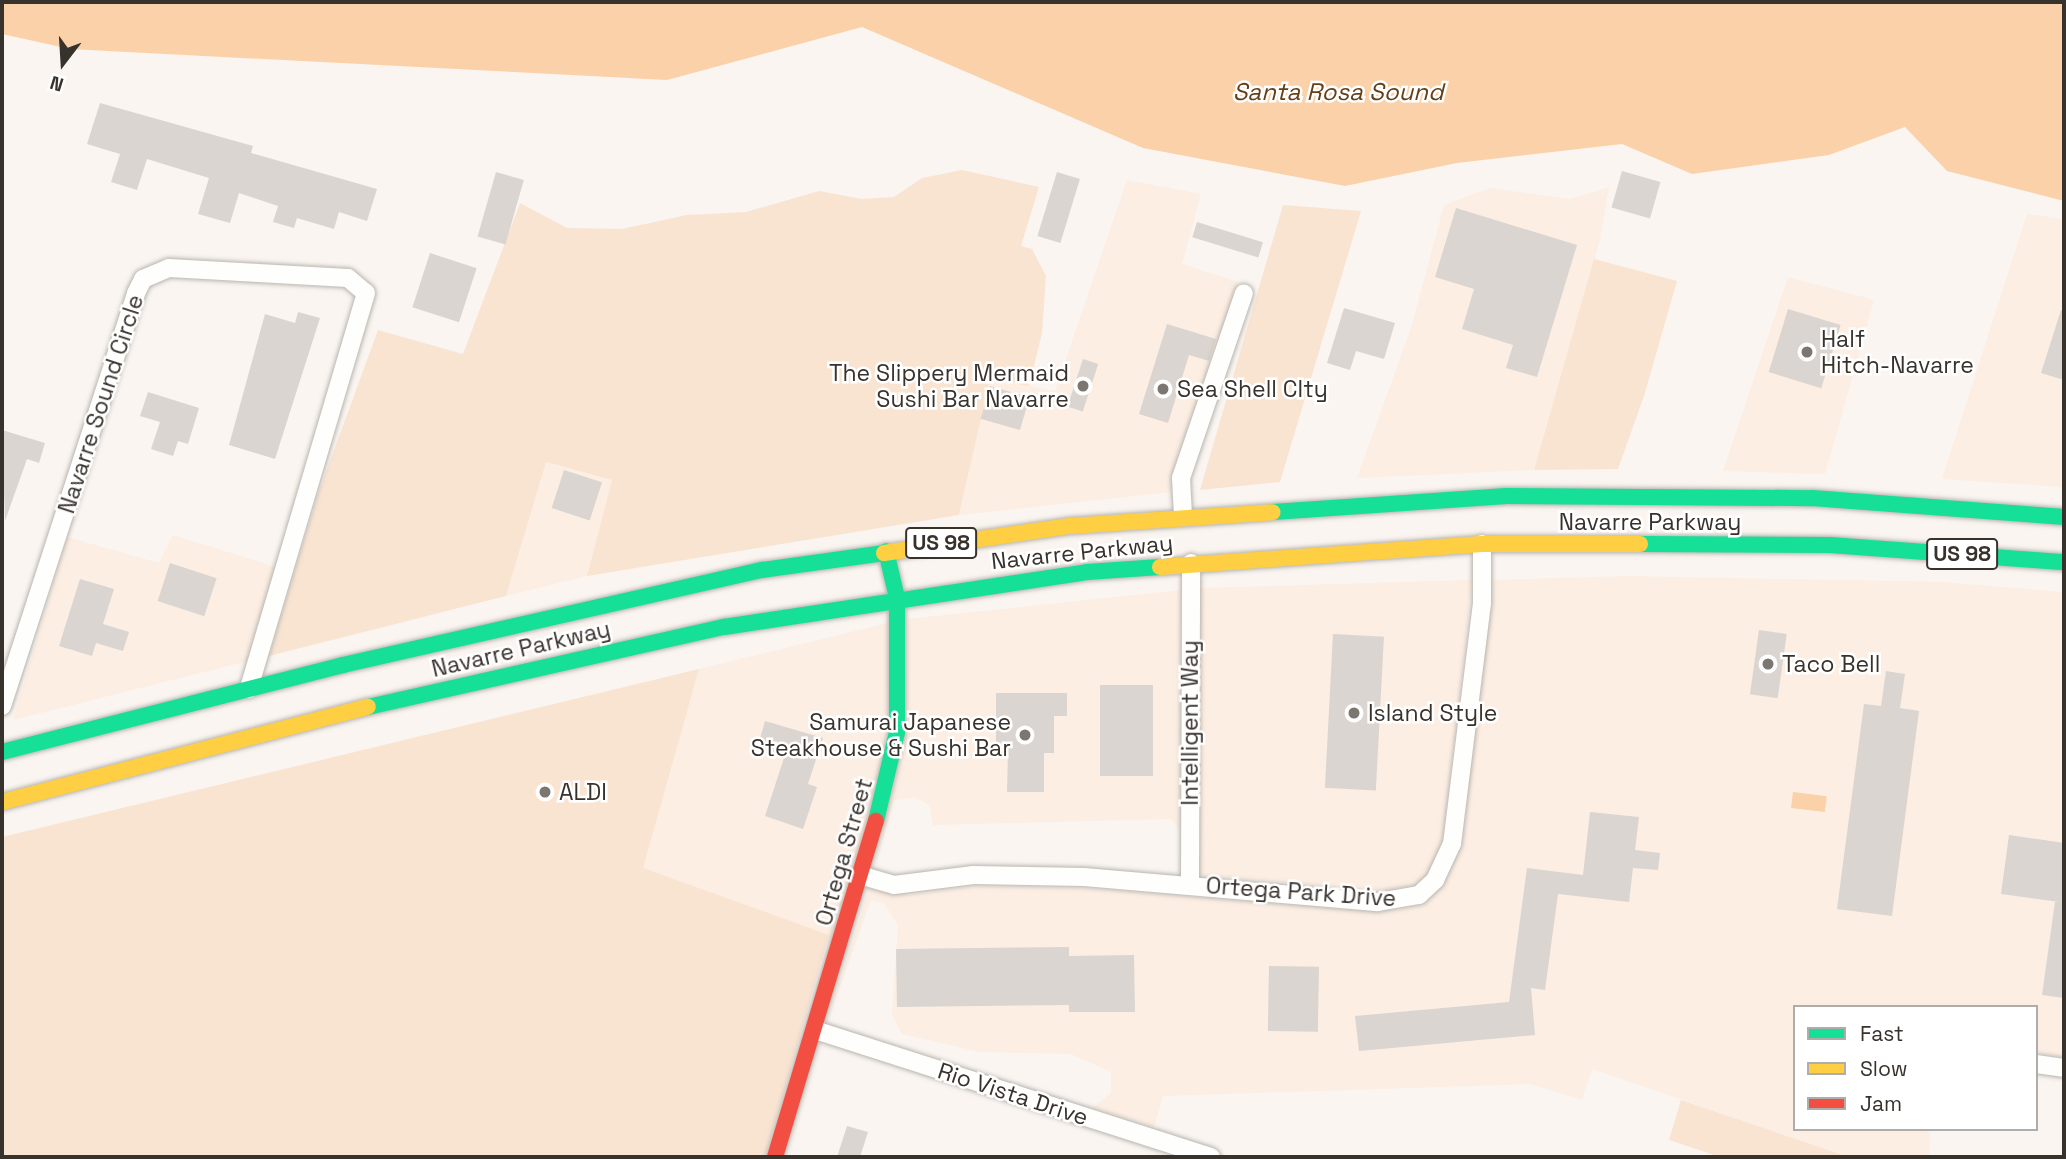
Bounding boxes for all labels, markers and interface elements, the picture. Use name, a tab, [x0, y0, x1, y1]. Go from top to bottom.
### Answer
north arrow	[28, 28, 98, 98]
text: N	[47, 70, 66, 97]
water label: Santa Rosa Sound	[1233, 78, 1443, 106]
street label: Navarre Sound Circle	[53, 291, 149, 517]
place label: Half Hitch-Navarre	[1821, 325, 1974, 379]
marker: Half Hitch-Navarre	[1799, 344, 1815, 360]
place label: The Slippery Mermaid Sushi Bar Navarre	[829, 359, 1069, 413]
place label: Sea Shell CIty	[1177, 375, 1328, 403]
marker: The Slippery Mermaid Sushi Bar Navarre	[1075, 378, 1091, 394]
marker: Sea Shell CIty	[1155, 381, 1171, 397]
street label: Navarre Parkway	[1559, 508, 1741, 536]
road number: US 98	[904, 526, 978, 560]
street label: Navarre Parkway	[990, 529, 1174, 575]
road number: US 98	[1925, 536, 1999, 572]
street label: Navarre Parkway	[429, 615, 613, 683]
street label: Intelligent Way	[1176, 640, 1204, 806]
place label: Taco Bell	[1782, 650, 1880, 678]
marker: Taco Bell	[1760, 656, 1776, 672]
place label: Island Style	[1368, 699, 1497, 727]
marker: Island Style	[1346, 705, 1362, 721]
place label: Samurai Japanese Steakhouse & Sushi Bar	[751, 708, 1011, 762]
marker: Samurai Japanese Steakhouse & Sushi Bar	[1017, 727, 1033, 743]
street label: Ortega Street	[810, 775, 878, 929]
place label: ALDI	[559, 778, 607, 806]
marker: ALDI	[537, 784, 553, 800]
street label: Ortega Park Drive	[1205, 872, 1397, 912]
legend	[1793, 1005, 2038, 1131]
text: Fast	[1860, 1020, 1904, 1047]
text: Slow	[1860, 1055, 1908, 1082]
street label: Rio Vista Drive	[934, 1057, 1092, 1131]
text: Jam	[1860, 1090, 1902, 1117]

